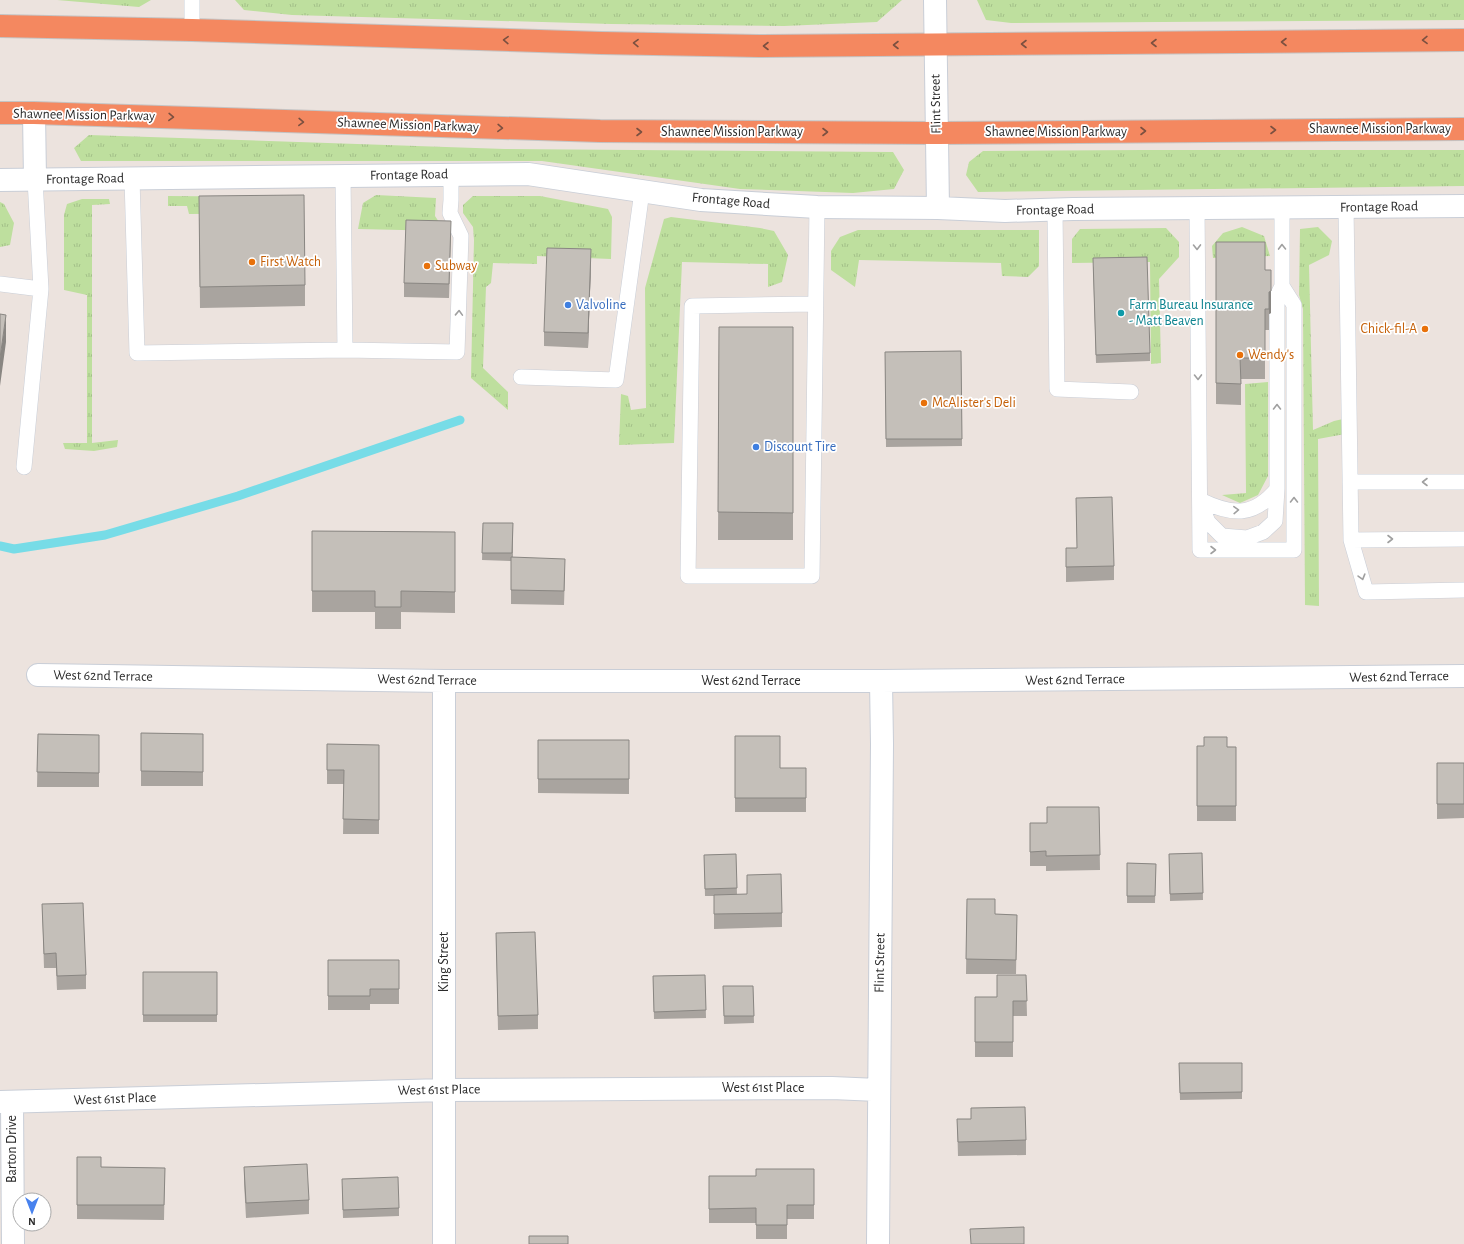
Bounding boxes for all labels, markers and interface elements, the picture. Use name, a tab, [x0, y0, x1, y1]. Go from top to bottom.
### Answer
one-way arrow	[503, 36, 509, 44]
one-way arrow	[1422, 36, 1428, 44]
one-way arrow	[1281, 38, 1287, 46]
one-way arrow	[633, 39, 639, 48]
one-way arrow	[1151, 39, 1157, 47]
one-way arrow	[1021, 40, 1027, 48]
one-way arrow	[893, 41, 899, 49]
one-way arrow	[763, 42, 769, 50]
street label: Flint Street	[928, 73, 944, 134]
street label: Shawnee Mission Parkway	[13, 107, 155, 123]
one-way arrow	[168, 113, 174, 122]
street label: Shawnee Mission Parkway	[337, 116, 479, 134]
one-way arrow	[297, 117, 304, 126]
street label: Shawnee Mission Parkway	[1309, 122, 1451, 136]
one-way arrow	[497, 124, 503, 132]
street label: Shawnee Mission Parkway	[661, 125, 803, 139]
street label: Shawnee Mission Parkway	[985, 125, 1127, 139]
one-way arrow	[1270, 126, 1276, 134]
one-way arrow	[1140, 127, 1146, 135]
one-way arrow	[636, 128, 642, 136]
one-way arrow	[822, 128, 828, 136]
street label: Frontage Road	[370, 167, 448, 183]
street label: Frontage Road	[46, 171, 124, 187]
street label: Frontage Road	[691, 191, 771, 211]
street label: Frontage Road	[1340, 199, 1418, 215]
street label: Frontage Road	[1016, 202, 1094, 218]
one-way arrow	[1193, 244, 1201, 250]
one-way arrow	[1278, 244, 1286, 250]
place label: First Watch	[260, 255, 321, 269]
marker: First Watch	[247, 257, 257, 267]
place label: Subway	[435, 259, 477, 273]
marker: Subway	[422, 261, 432, 271]
place label: Valvoline	[576, 298, 626, 312]
place label: Farm Bureau Insurance - Matt Beaven	[1129, 298, 1253, 328]
marker: Valvoline	[563, 300, 573, 310]
marker: Farm Bureau Insurance - Matt Beaven	[1116, 308, 1126, 318]
one-way arrow	[454, 310, 463, 316]
place label: Chick-fil-A	[1360, 322, 1417, 336]
marker: Chick-fil-A	[1420, 324, 1430, 334]
place label: Wendy's	[1248, 348, 1294, 362]
marker: Wendy's	[1235, 350, 1245, 360]
one-way arrow	[1194, 374, 1202, 380]
place label: McAlister's Deli	[932, 396, 1016, 410]
marker: McAlister's Deli	[919, 398, 929, 408]
one-way arrow	[1273, 404, 1281, 410]
place label: Discount Tire	[764, 440, 836, 454]
marker: Discount Tire	[751, 442, 761, 452]
one-way arrow	[1422, 478, 1428, 486]
one-way arrow	[1290, 497, 1298, 503]
one-way arrow	[1233, 506, 1240, 515]
one-way arrow	[1387, 535, 1393, 543]
one-way arrow	[1210, 546, 1216, 554]
one-way arrow	[1357, 573, 1366, 580]
street label: West 62nd Terrace	[53, 668, 153, 684]
street label: West 62nd Terrace	[1349, 669, 1449, 685]
street label: West 62nd Terrace	[377, 672, 477, 688]
street label: West 62nd Terrace	[1025, 672, 1125, 688]
street label: West 62nd Terrace	[701, 674, 801, 688]
street label: King Street	[437, 931, 451, 992]
street label: Flint Street	[872, 932, 888, 993]
street label: West 61st Place	[722, 1081, 804, 1095]
street label: West 61st Place	[398, 1082, 480, 1098]
street label: West 61st Place	[73, 1091, 157, 1107]
street label: Barton Drive	[5, 1115, 19, 1183]
north arrow	[12, 1192, 52, 1232]
text: N	[28, 1216, 36, 1227]

